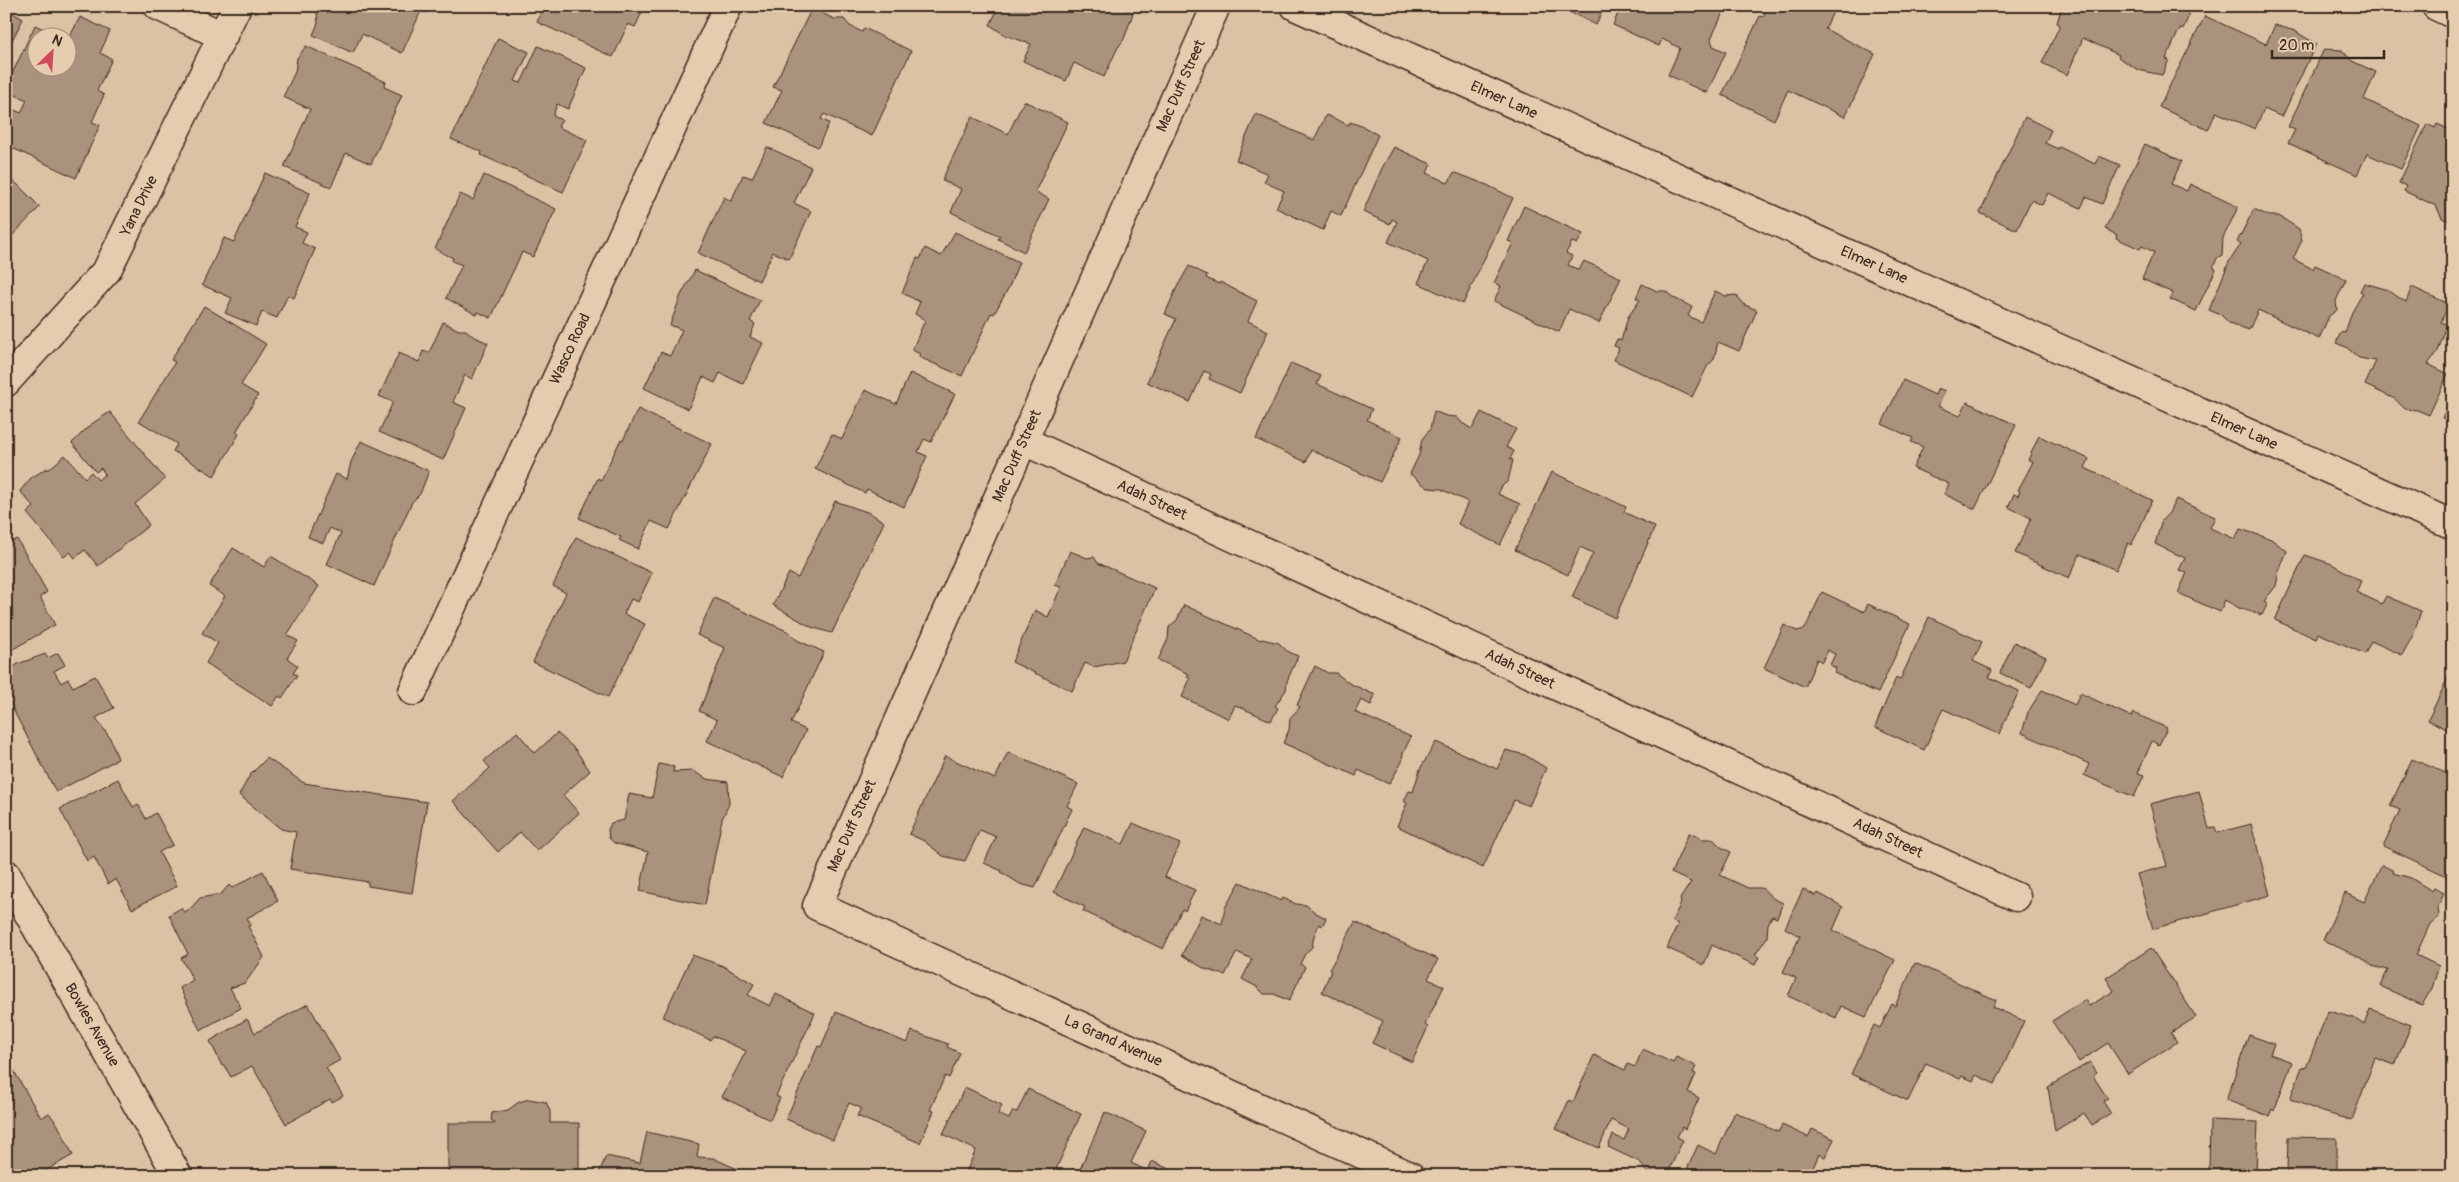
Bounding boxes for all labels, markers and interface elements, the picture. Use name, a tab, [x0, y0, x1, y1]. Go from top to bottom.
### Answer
north arrow	[28, 28, 78, 78]
scale bar	[2272, 28, 2384, 60]
text: N	[49, 31, 65, 50]
street label: Mac Duff Street	[1152, 36, 1210, 135]
text: 20 m	[2279, 36, 2314, 55]
street label: Elmer Lane	[1467, 77, 1541, 123]
street label: Yana Drive	[116, 172, 162, 240]
street label: Elmer Lane	[1837, 242, 1911, 288]
street label: Wasco Road	[545, 310, 595, 388]
street label: Mac Duff Street	[988, 406, 1046, 505]
street label: Elmer Lane	[2207, 408, 2281, 454]
street label: Adah Street	[1114, 476, 1191, 525]
street label: Adah Street	[1482, 645, 1559, 694]
street label: Mac Duff Street	[823, 776, 881, 875]
street label: Adah Street	[1850, 814, 1927, 863]
street label: Bowles Avenue	[60, 980, 124, 1071]
street label: La Grand Avenue	[1061, 1011, 1166, 1071]

